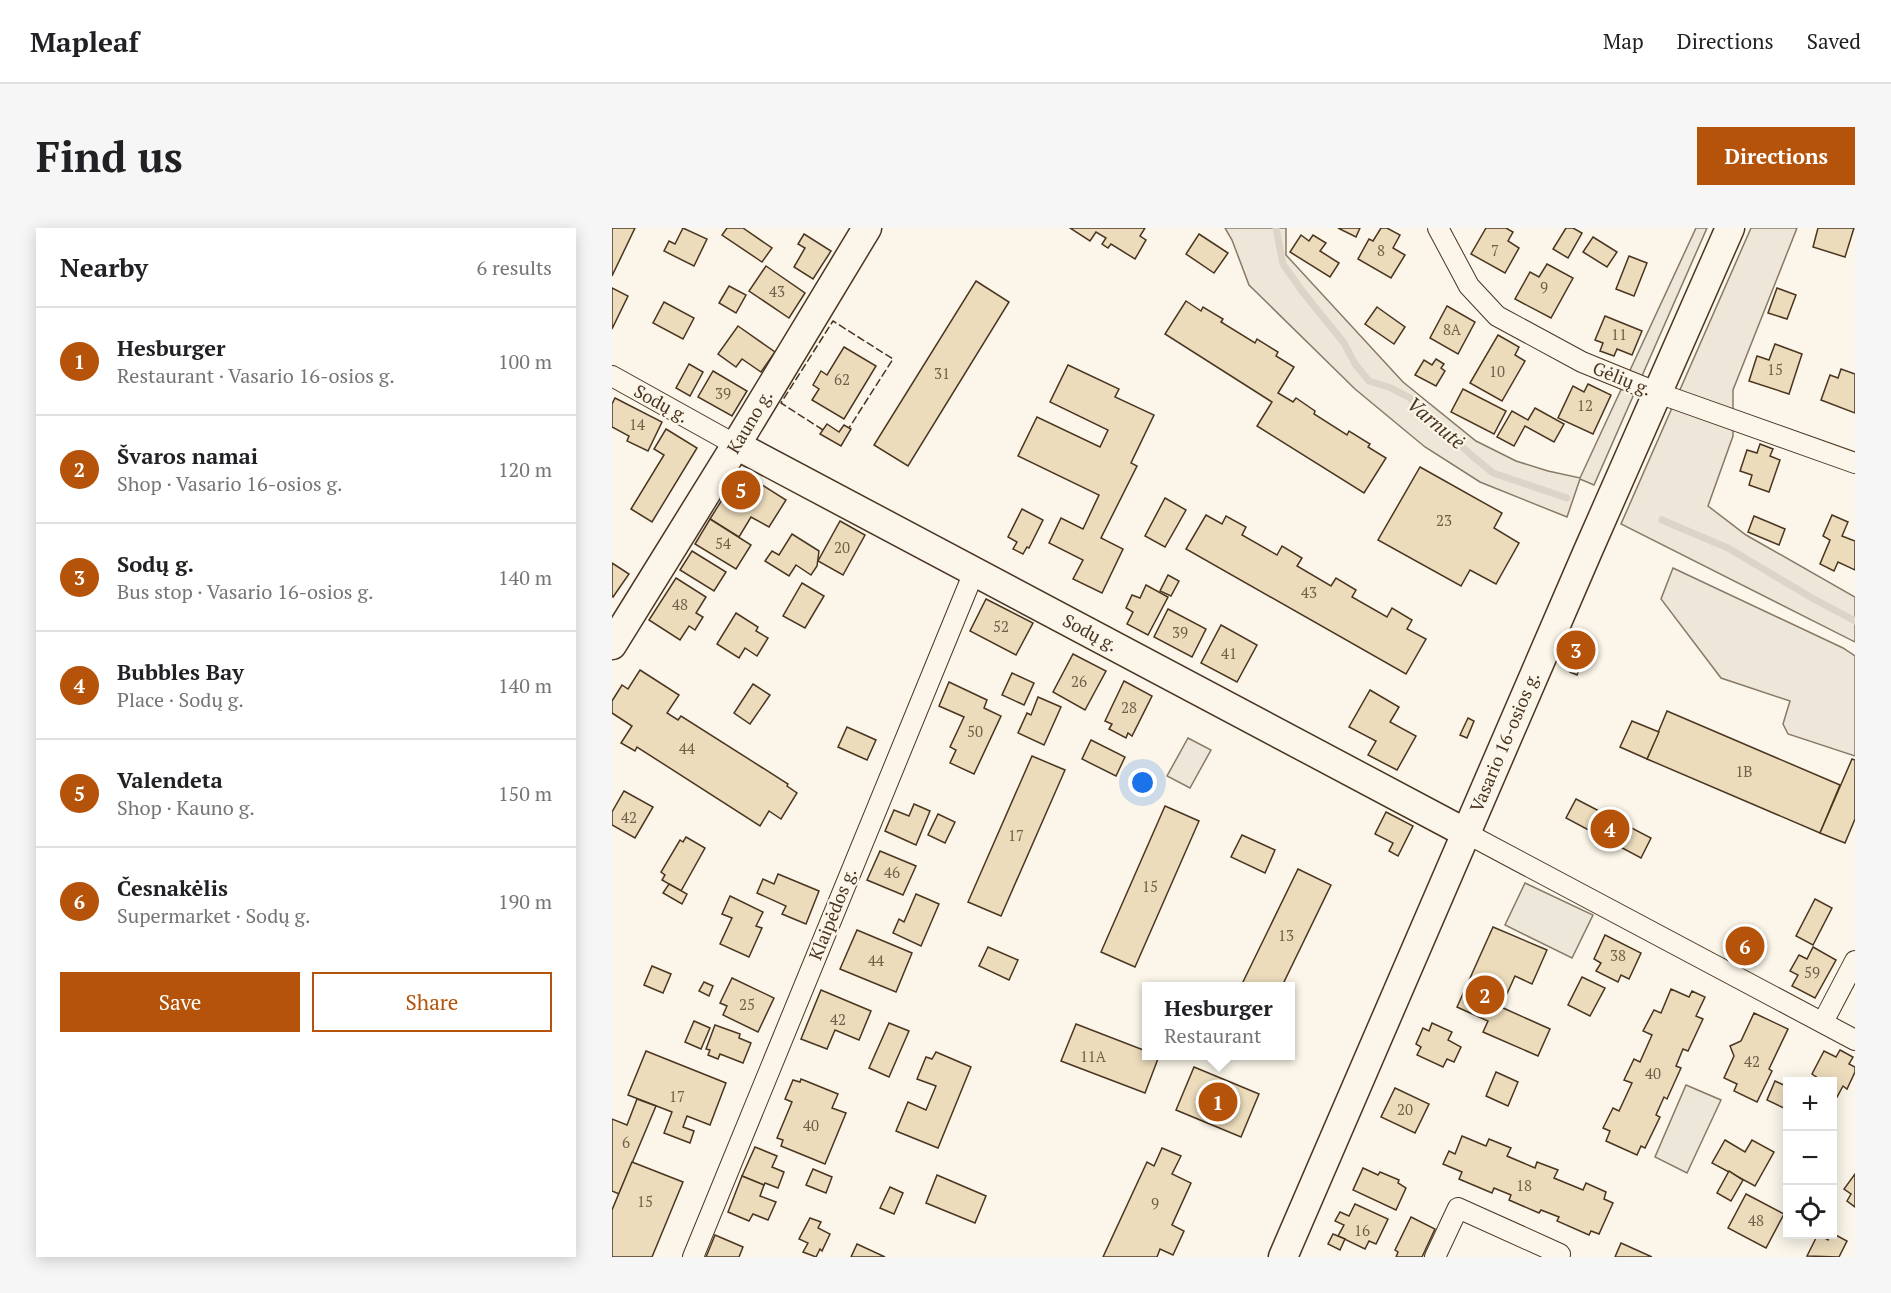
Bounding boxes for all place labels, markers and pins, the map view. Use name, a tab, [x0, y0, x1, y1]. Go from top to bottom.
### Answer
pin: 5	[722, 468, 760, 512]
pin: 3	[1556, 628, 1596, 672]
pin: 4	[1590, 806, 1630, 852]
pin: 6	[1726, 924, 1764, 968]
pin: 2	[1466, 972, 1504, 1017]
pin: 1	[1198, 1080, 1238, 1124]

